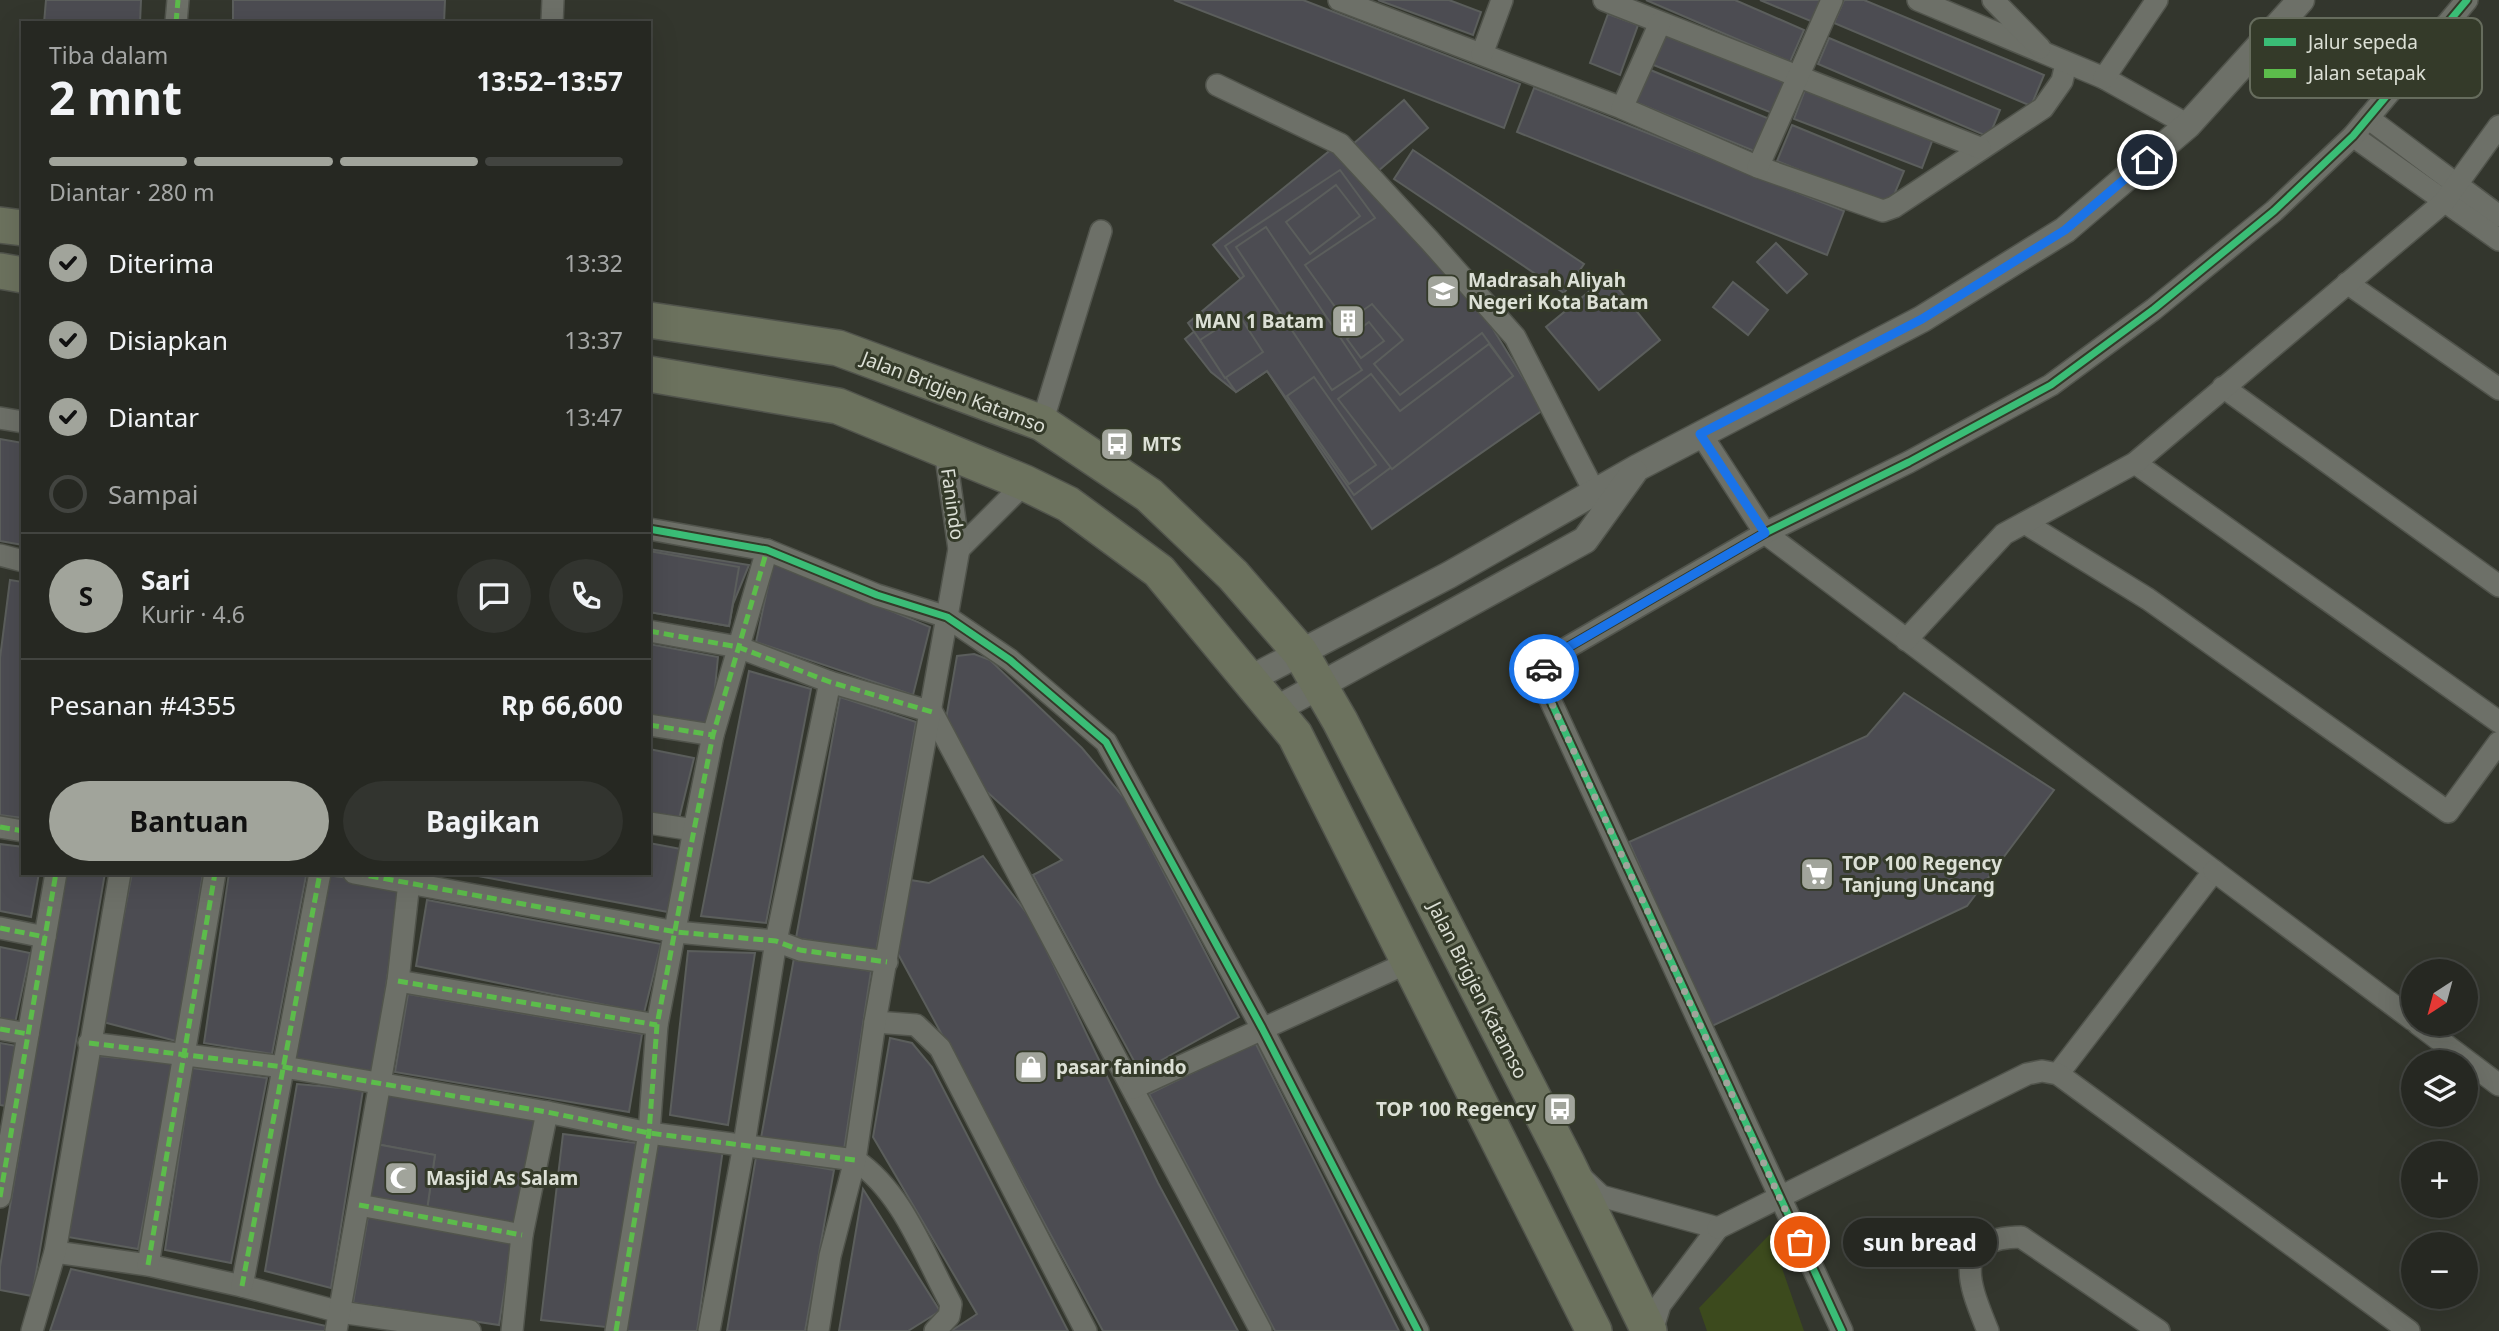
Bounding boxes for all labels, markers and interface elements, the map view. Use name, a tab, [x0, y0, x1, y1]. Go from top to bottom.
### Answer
legend	[2250, 18, 2482, 98]
text: Jalur sepeda	[2306, 29, 2418, 55]
text: Tiba dalam	[49, 39, 168, 71]
text: Jalan setapak	[2306, 60, 2426, 86]
text: 13:52–13:57	[476, 63, 623, 99]
text: 2 mnt	[49, 66, 182, 128]
pin	[2117, 130, 2177, 190]
icon: home	[2128, 141, 2166, 179]
text: Diantar · 280 m	[49, 176, 215, 208]
icon: check	[49, 244, 87, 282]
text: Diterima	[108, 245, 214, 281]
text: 13:32	[564, 247, 623, 279]
place label: Madrasah Aliyah Negeri Kota Batam	[1468, 267, 1648, 315]
school or university icon: Madrasah Aliyah Negeri Kota Batam	[1424, 272, 1462, 310]
building icon: MAN 1 Batam	[1329, 302, 1367, 340]
place label: MAN 1 Batam	[1195, 308, 1324, 334]
icon: check	[49, 321, 87, 359]
text: Disiapkan	[108, 322, 228, 358]
text: 13:37	[564, 324, 623, 356]
street label: Jalan Brigjen Katamso	[856, 344, 1050, 439]
icon: check	[49, 398, 87, 436]
text: Diantar	[108, 399, 199, 435]
text: 13:47	[564, 401, 623, 433]
bus stop icon: MTS	[1098, 425, 1136, 463]
place label: MTS	[1142, 431, 1181, 457]
street label: Fanindo	[935, 466, 971, 542]
text: Sampai	[108, 476, 198, 512]
button: chat	[457, 559, 531, 633]
button: phone	[549, 559, 623, 633]
text: Sari	[141, 562, 190, 598]
text: S	[79, 578, 93, 614]
text: Kurir · 4.6	[141, 598, 245, 630]
courier	[1509, 634, 1579, 704]
icon: car	[1525, 650, 1563, 688]
text: Pesanan #4355	[49, 687, 236, 723]
text: Rp 66,600	[501, 687, 623, 723]
button: Bantuan	[49, 781, 329, 861]
button: Bagikan	[343, 781, 623, 861]
place label: TOP 100 Regency Tanjung Uncang	[1842, 850, 2002, 898]
supermarket icon: TOP 100 Regency Tanjung Uncang	[1798, 855, 1836, 893]
street label: Jalan Brigjen Katamso	[1421, 895, 1534, 1083]
north arrow	[2401, 959, 2478, 1036]
map controls	[2401, 959, 2478, 1309]
shop icon: pasar fanindo	[1012, 1048, 1050, 1086]
button: layers	[2401, 1050, 2478, 1127]
place label: pasar fanindo	[1056, 1054, 1187, 1080]
bus stop icon: TOP 100 Regency	[1541, 1090, 1579, 1128]
place label: TOP 100 Regency	[1376, 1096, 1536, 1122]
button: +	[2401, 1141, 2478, 1218]
mosque icon: Masjid As Salam	[382, 1159, 420, 1197]
place label: Masjid As Salam	[426, 1165, 578, 1191]
pin	[1770, 1212, 1830, 1272]
callout: sun bread	[1842, 1218, 1996, 1266]
icon: bag	[1781, 1223, 1819, 1261]
text: sun bread	[1863, 1226, 1977, 1258]
button: −	[2401, 1232, 2478, 1309]

